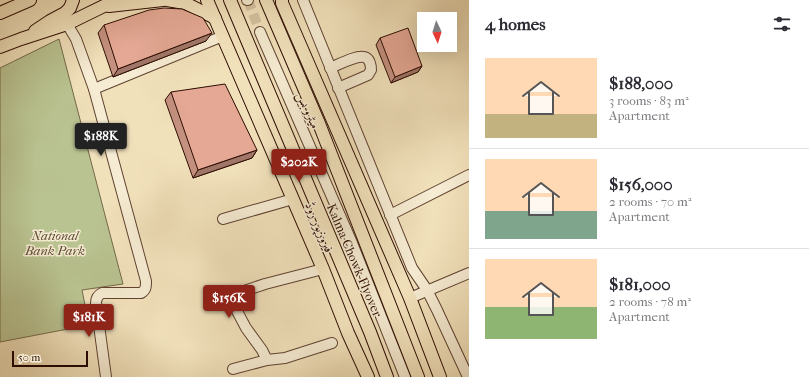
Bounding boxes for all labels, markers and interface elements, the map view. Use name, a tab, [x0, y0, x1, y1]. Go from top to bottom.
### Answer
north arrow	[417, 12, 457, 52]
map controls	[417, 12, 457, 52]
icon: filters	[771, 13, 793, 35]
text: 4 homes	[485, 14, 545, 34]
text: $188,000	[609, 73, 673, 93]
icon: home	[517, 74, 565, 122]
street label: میٹرو بس	[292, 89, 323, 132]
text: 3 rooms · 83 m²	[609, 93, 689, 108]
text: Apartment	[609, 108, 670, 123]
pin: $188K	[73, 123, 129, 157]
text: $188K	[84, 128, 118, 143]
pin: $202K	[271, 149, 327, 183]
text: $202K	[280, 154, 318, 169]
text: $156,000	[609, 174, 673, 194]
icon: home	[517, 175, 565, 223]
text: 2 rooms · 70 m²	[609, 194, 692, 209]
street label: فیروزپور روڈ	[300, 200, 337, 256]
street label: Kalma Chowk Flyover	[324, 201, 385, 320]
text: Apartment	[609, 209, 670, 224]
park label: National Bank Park	[24, 228, 85, 258]
text: $181,000	[609, 274, 671, 294]
icon: home	[517, 275, 565, 323]
pin: $156K	[201, 285, 257, 319]
text: $156K	[212, 290, 246, 305]
text: 2 rooms · 78 m²	[609, 294, 691, 309]
pin: $181K	[61, 304, 117, 338]
text: $181K	[73, 309, 105, 324]
text: Apartment	[609, 309, 670, 324]
scale bar	[12, 349, 88, 368]
text: 50 m	[18, 351, 40, 364]

